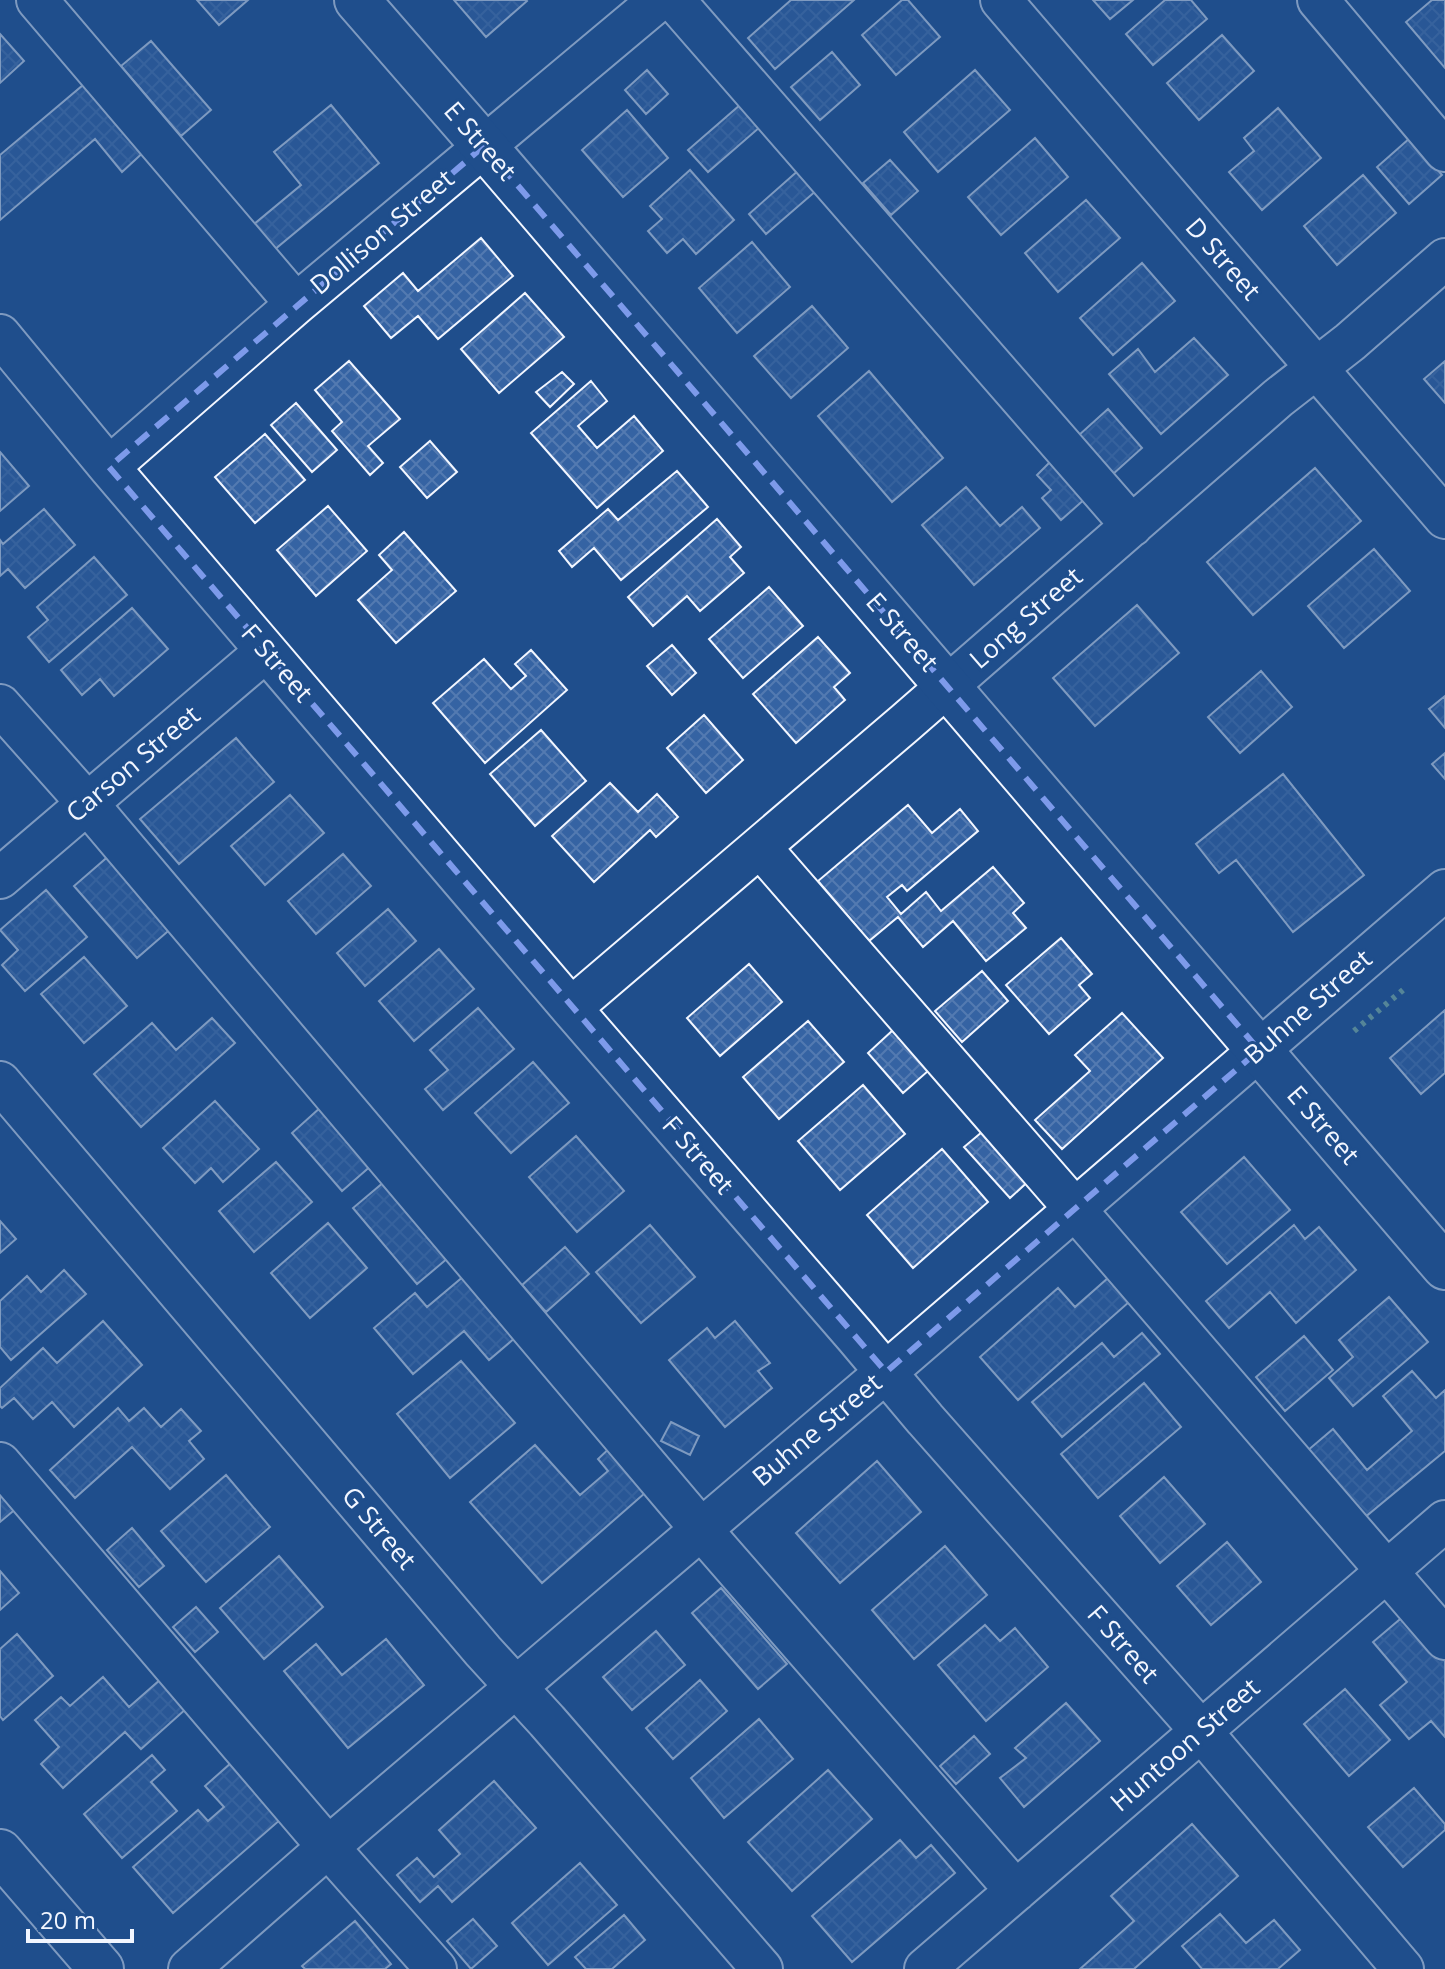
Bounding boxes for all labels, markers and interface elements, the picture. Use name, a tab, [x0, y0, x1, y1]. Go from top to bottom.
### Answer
street label: E Street	[436, 93, 525, 188]
street label: Dollison Street	[302, 160, 461, 302]
street label: D Street	[1178, 209, 1270, 307]
street label: Long Street	[961, 558, 1089, 676]
street label: E Street	[858, 584, 947, 679]
street label: F Street	[234, 616, 322, 709]
street label: Carson Street	[58, 696, 207, 830]
street label: Buhne Street	[1236, 941, 1379, 1072]
street label: E Street	[1279, 1077, 1368, 1172]
street label: F Street	[655, 1108, 743, 1201]
street label: Buhne Street	[744, 1364, 889, 1494]
street label: G Street	[334, 1478, 425, 1577]
street label: F Street	[1080, 1597, 1168, 1690]
street label: Huntoon Street	[1102, 1669, 1267, 1819]
scale bar	[28, 1893, 132, 1943]
text: 20 m	[40, 1903, 96, 1936]

